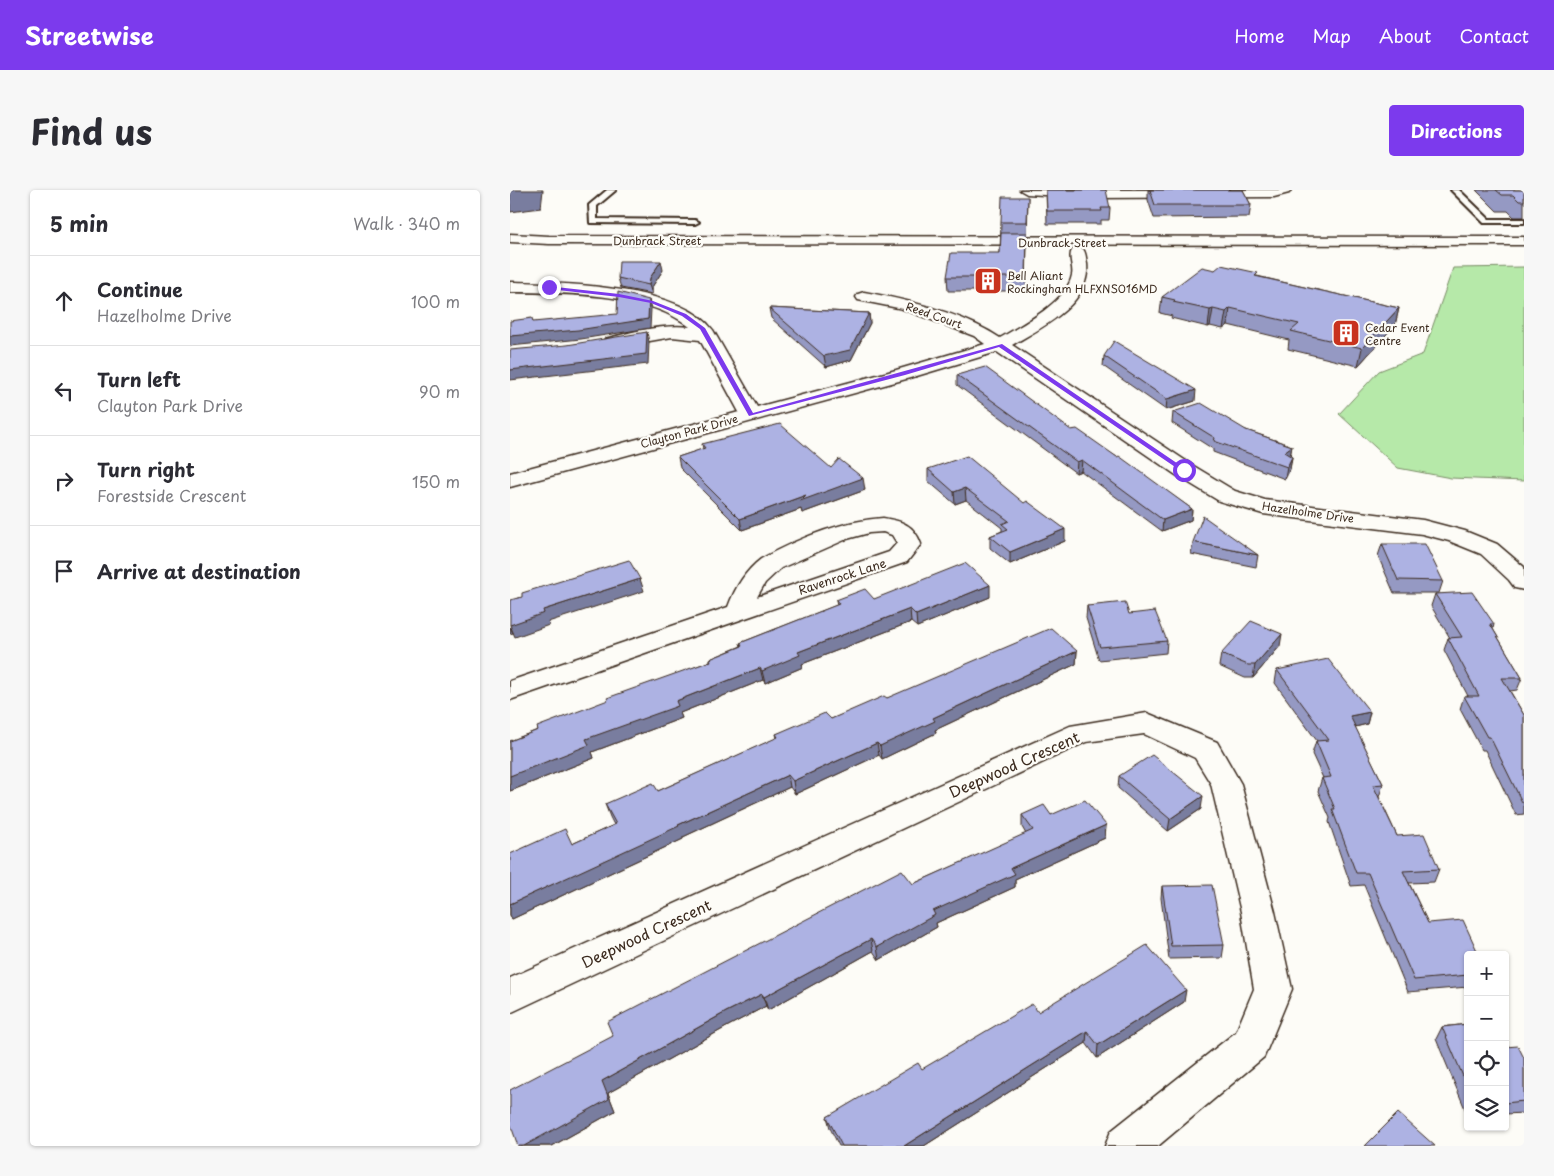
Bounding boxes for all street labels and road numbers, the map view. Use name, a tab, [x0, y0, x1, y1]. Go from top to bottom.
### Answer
street label: Dunbrack Street	[613, 232, 702, 249]
street label: Dunbrack Street	[1018, 234, 1107, 251]
street label: Reed Court	[904, 297, 965, 333]
street label: Clayton Park Drive	[638, 410, 740, 452]
street label: Hazelholme Drive	[1261, 497, 1355, 527]
street label: Ravenrock Lane	[796, 553, 889, 599]
street label: Deepwood Crescent	[945, 725, 1083, 803]
street label: Deepwood Crescent	[577, 893, 715, 973]

